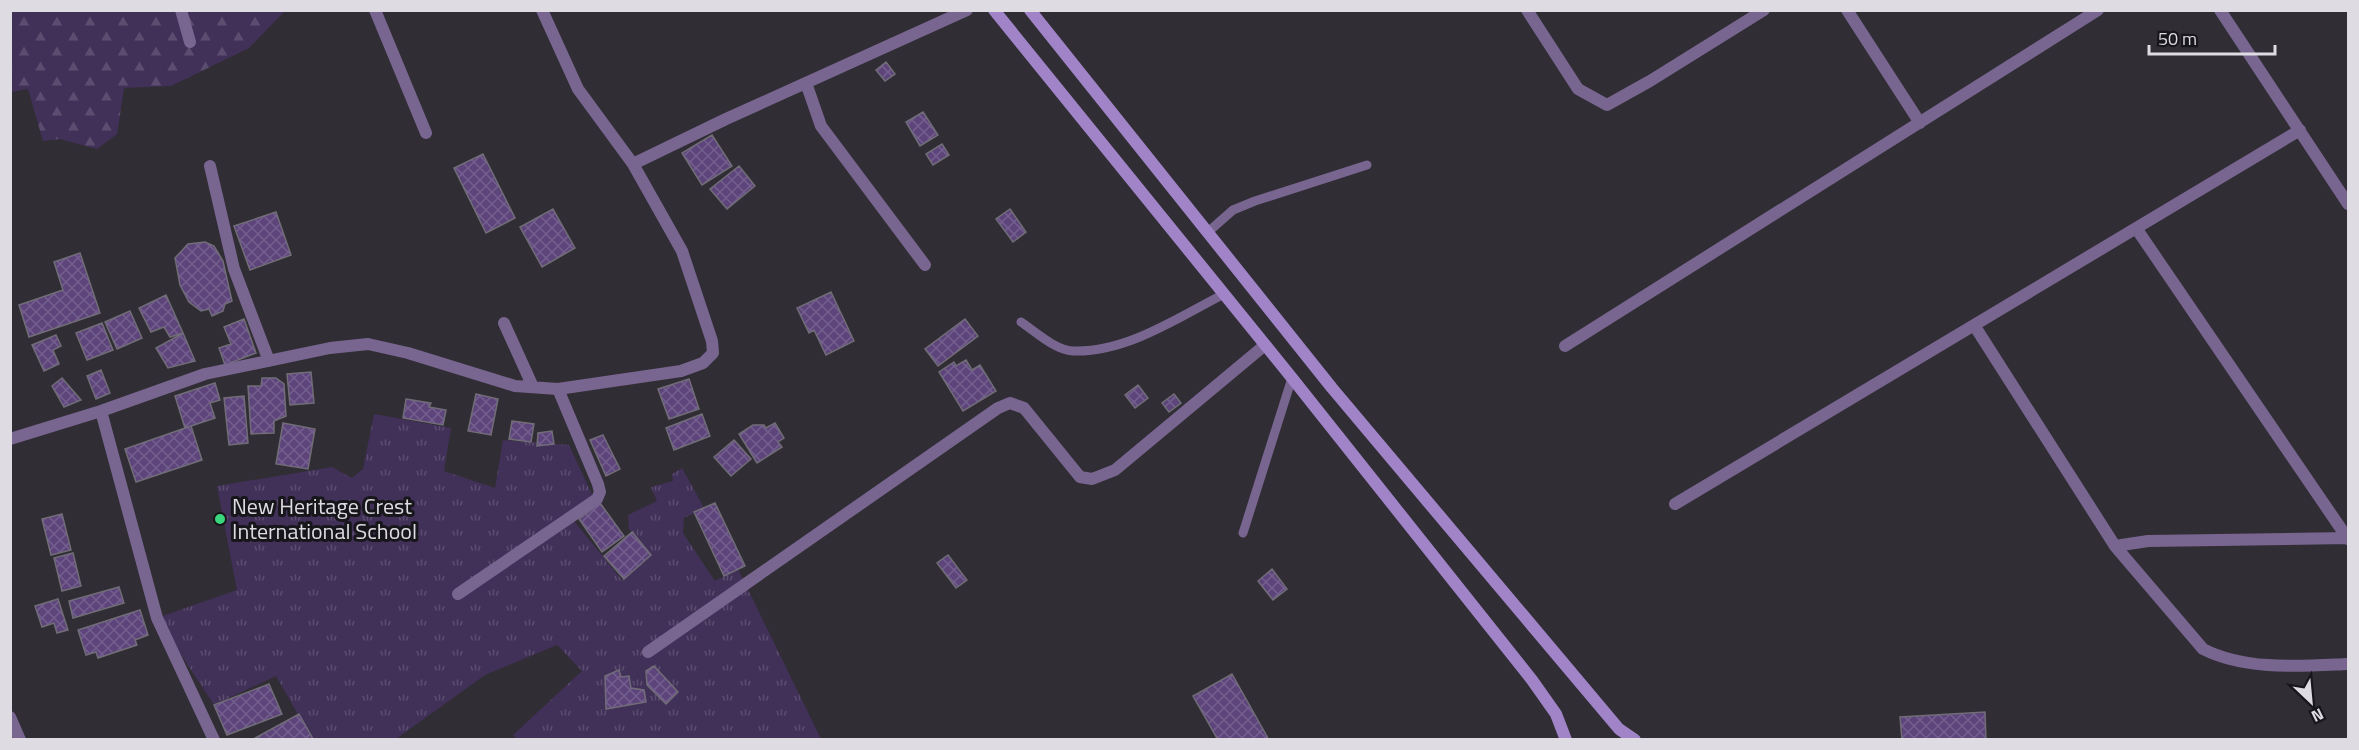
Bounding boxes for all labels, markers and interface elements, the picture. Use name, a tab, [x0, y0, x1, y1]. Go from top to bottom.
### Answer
scale bar	[2149, 18, 2275, 56]
text: 50 m	[2158, 25, 2197, 52]
place label: New Heritage Crest International School	[232, 489, 417, 548]
marker: New Heritage Crest International School	[213, 512, 227, 526]
north arrow	[2281, 672, 2341, 732]
text: N	[2307, 702, 2328, 729]

